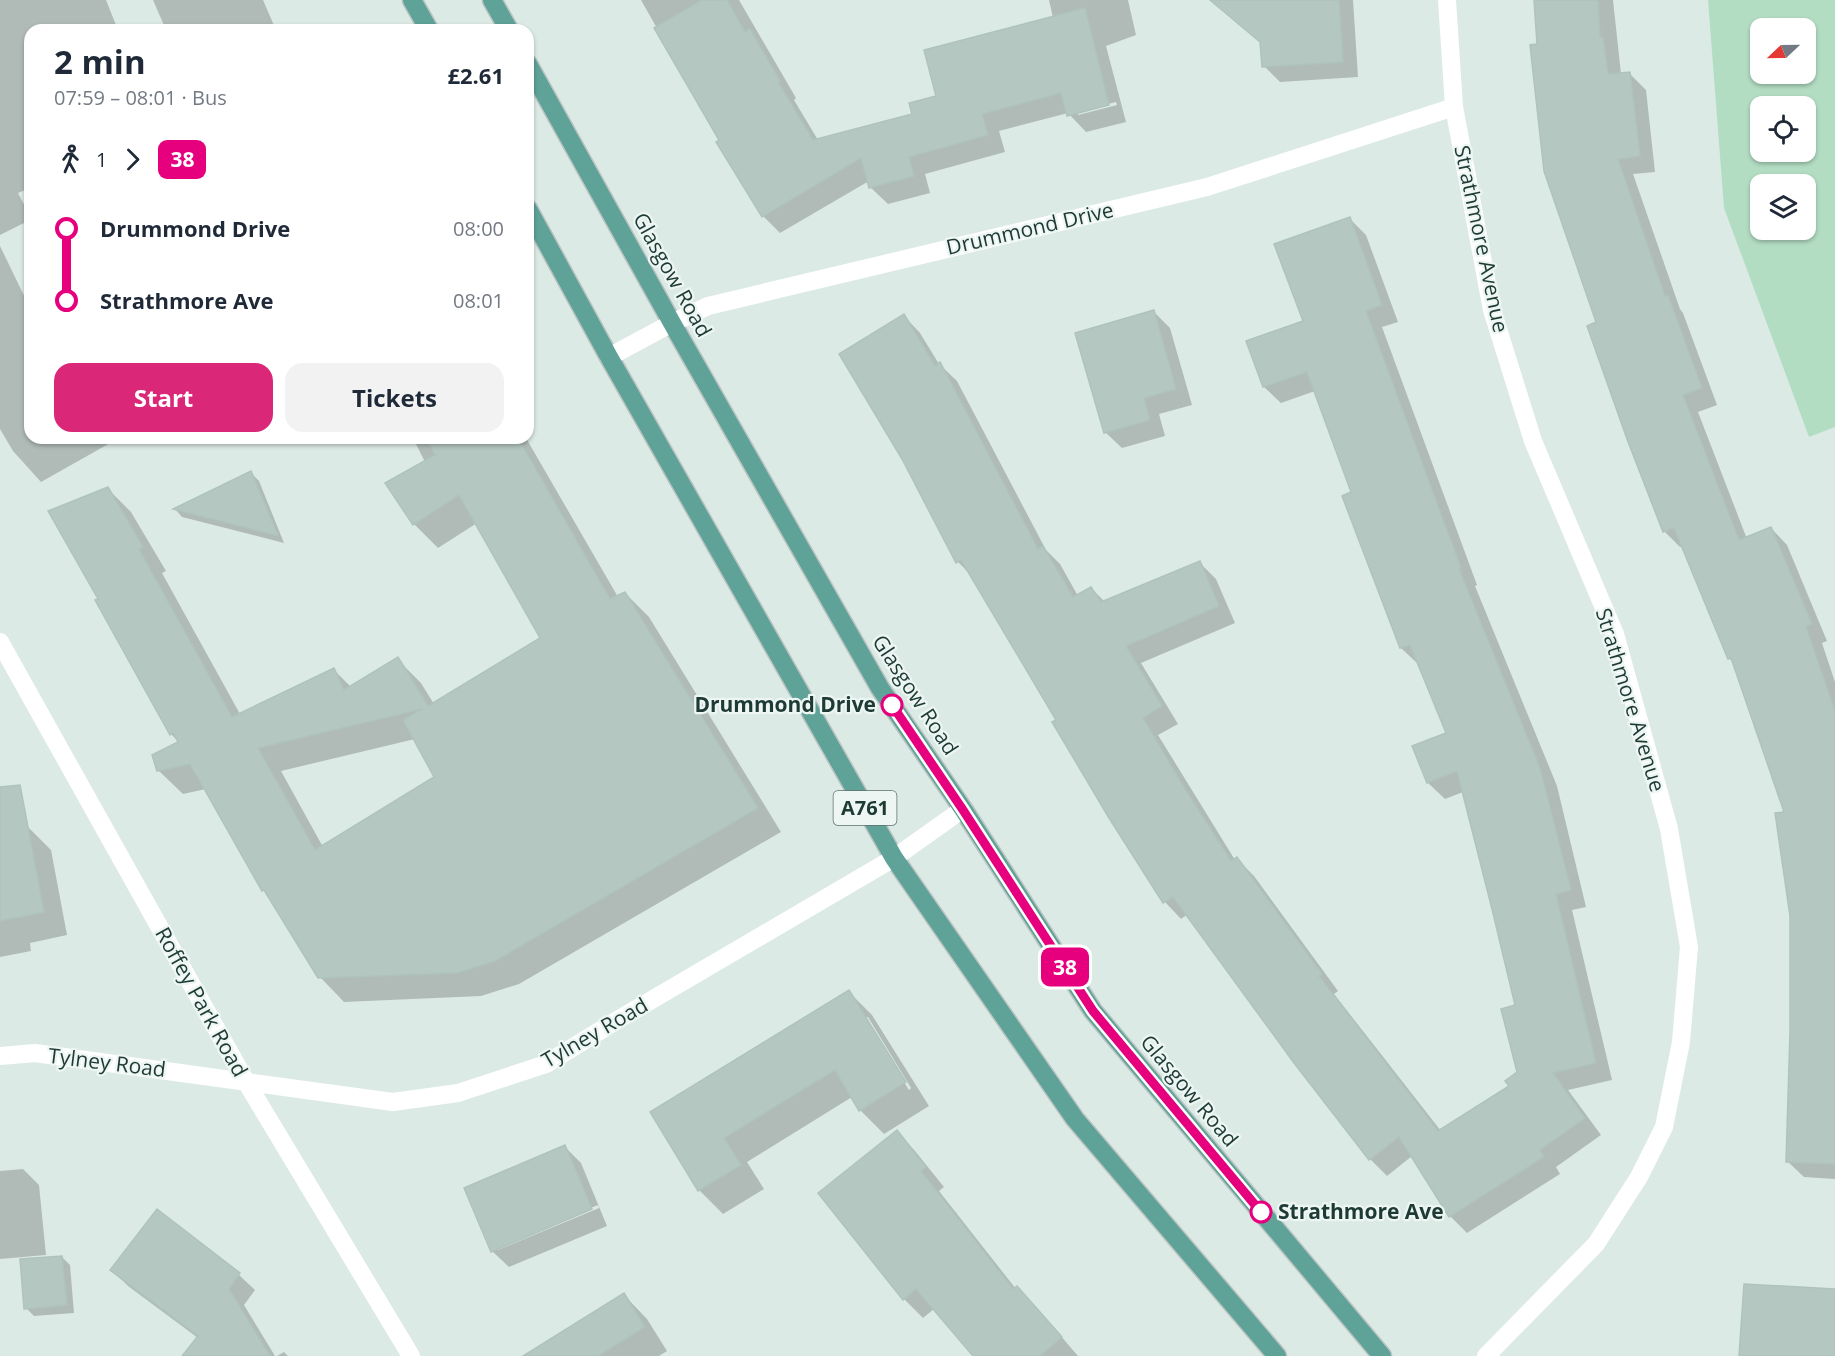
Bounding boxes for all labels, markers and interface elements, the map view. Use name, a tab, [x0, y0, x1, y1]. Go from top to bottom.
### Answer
north arrow	[1750, 18, 1816, 84]
map controls	[1750, 18, 1816, 240]
text: 2 min	[54, 39, 146, 84]
text: £2.61	[447, 60, 504, 90]
text: 07:59 – 08:01 · Bus	[54, 84, 227, 111]
button: locate	[1750, 96, 1816, 162]
icon: walk	[54, 143, 87, 176]
icon: forward	[116, 143, 149, 176]
street label: Strathmore Avenue	[1448, 143, 1515, 335]
text: 38	[170, 145, 194, 173]
text: 1	[96, 146, 107, 173]
button: layers	[1750, 174, 1816, 240]
street label: Drummond Drive	[943, 195, 1116, 261]
street label: Glasgow Road	[627, 207, 719, 342]
text: Drummond Drive	[100, 213, 290, 243]
text: 08:00	[453, 215, 504, 242]
text: Strathmore Ave	[100, 285, 274, 315]
text: 08:01	[453, 287, 504, 314]
button: Start	[54, 363, 273, 432]
button: Tickets	[285, 363, 504, 432]
street label: Strathmore Avenue	[1590, 604, 1672, 795]
street label: Glasgow Road	[866, 629, 965, 760]
place label: Drummond Drive	[694, 690, 876, 718]
marker: Drummond Drive	[881, 694, 903, 716]
road number: A761	[834, 791, 896, 825]
street label: Roffey Park Road	[149, 922, 255, 1081]
line badge: 38	[1038, 948, 1092, 986]
text: 38	[1053, 953, 1077, 981]
street label: Tylney Road	[536, 990, 653, 1074]
street label: Glasgow Road	[1135, 1028, 1245, 1152]
street label: Tylney Road	[47, 1041, 167, 1083]
place label: Strathmore Ave	[1278, 1197, 1444, 1225]
marker: Strathmore Ave	[1250, 1201, 1272, 1223]

